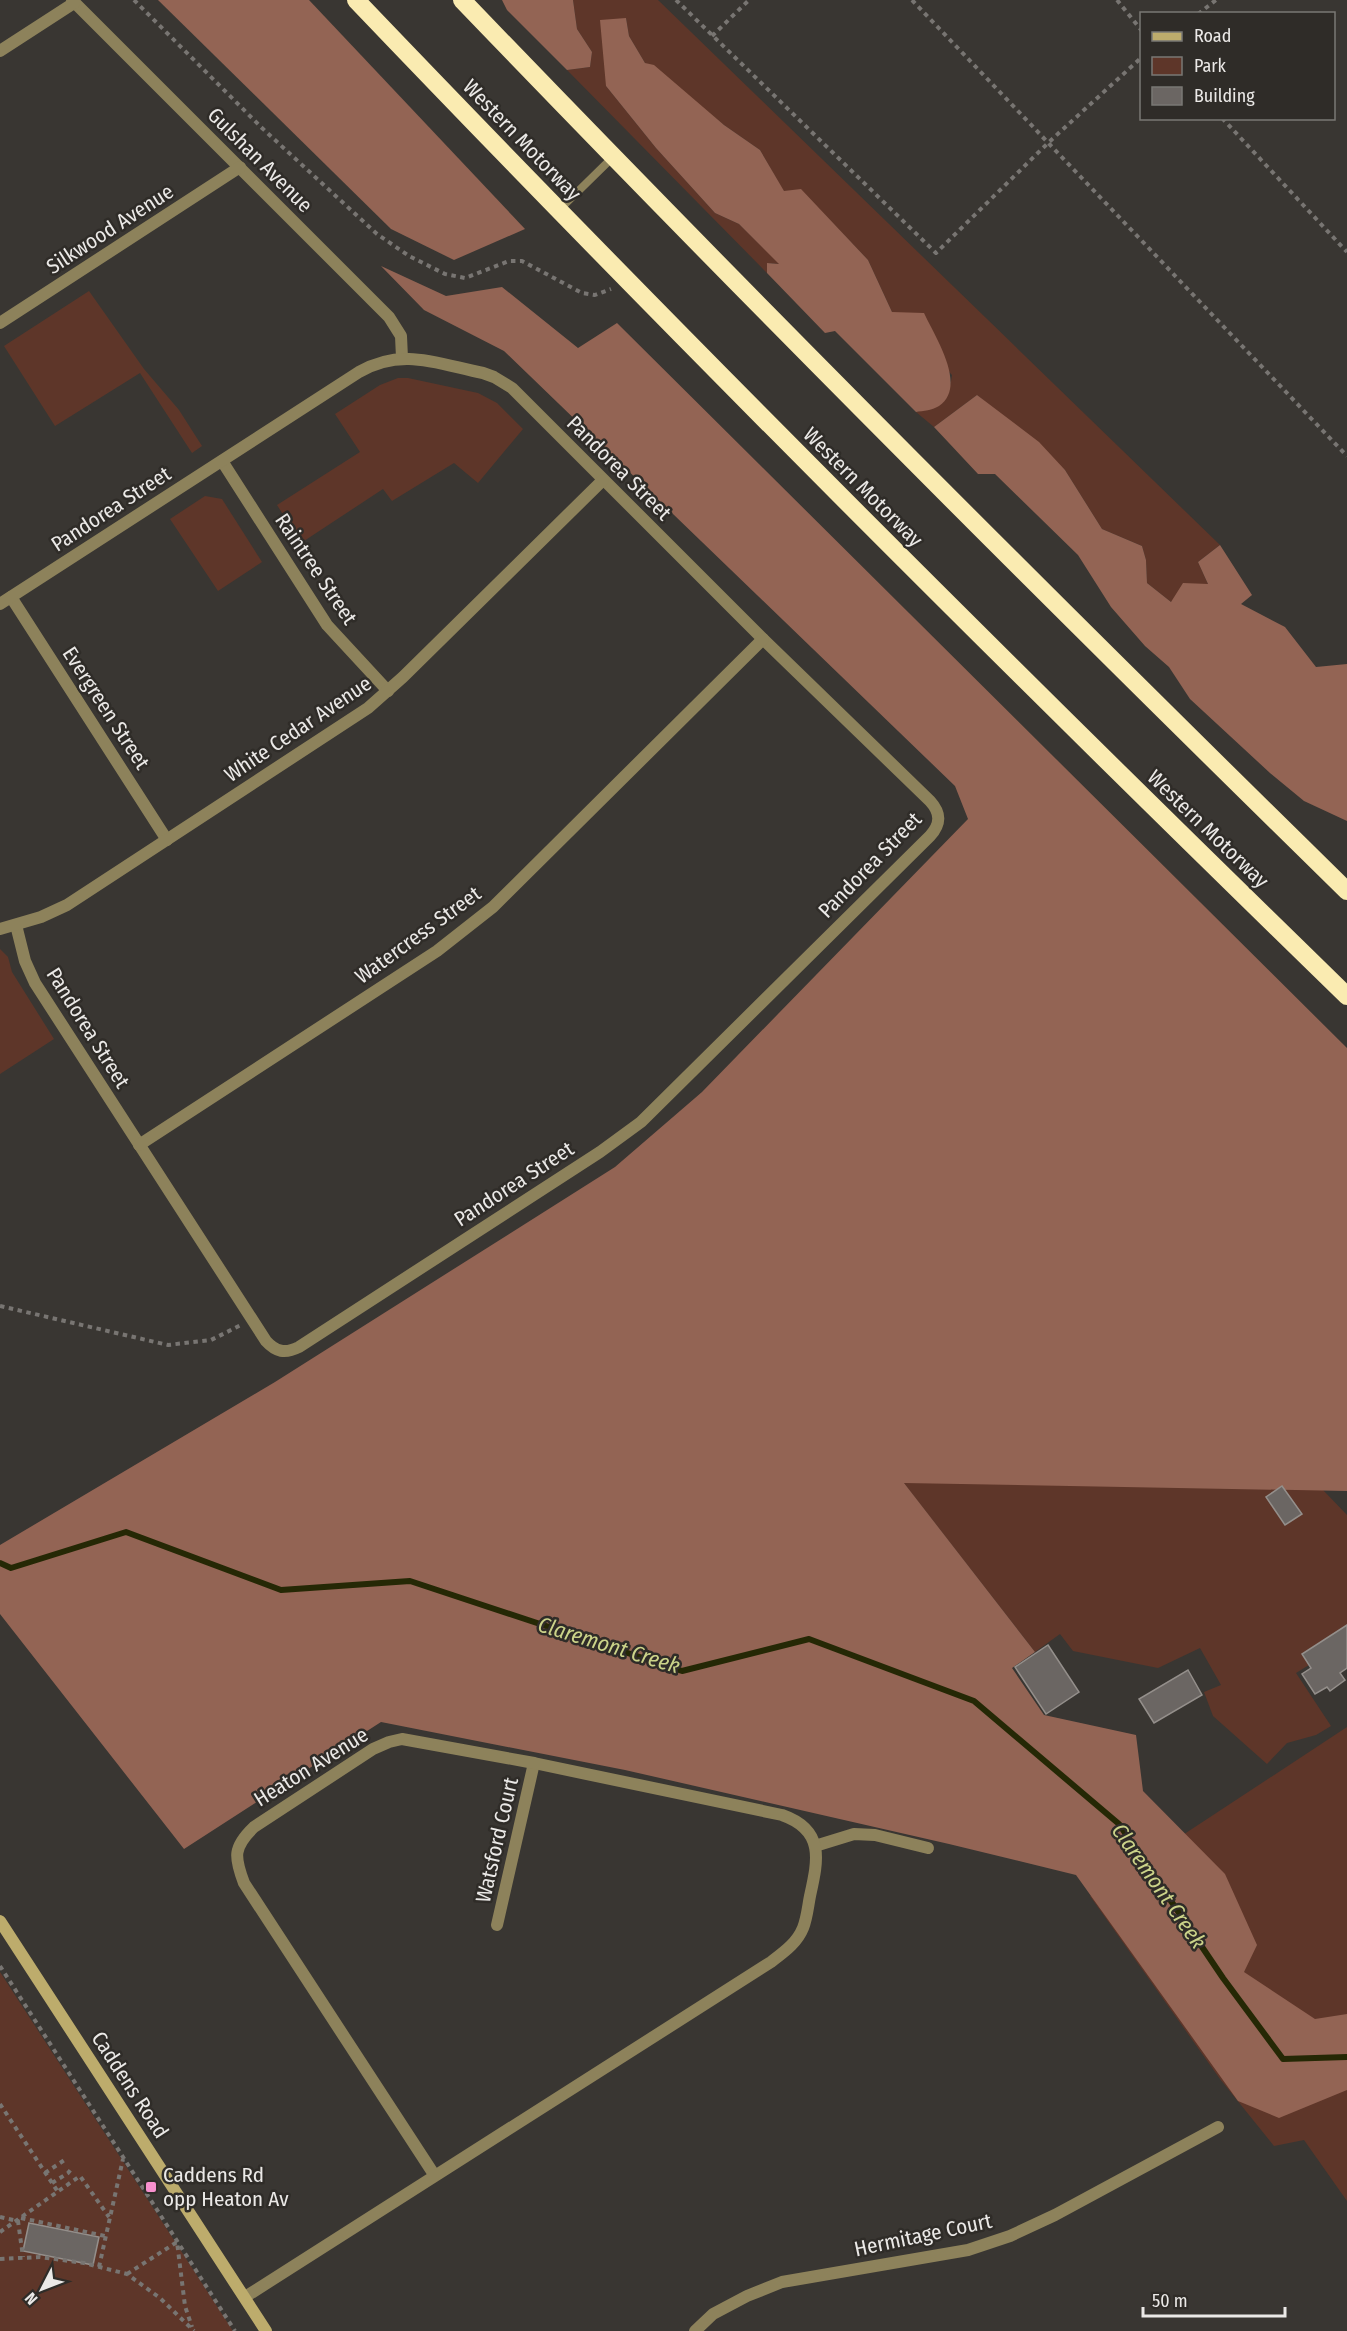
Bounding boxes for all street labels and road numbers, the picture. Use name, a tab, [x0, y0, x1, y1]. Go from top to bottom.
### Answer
street label: Western Motorway	[457, 74, 587, 207]
street label: Gulshan Avenue	[202, 102, 318, 218]
street label: Silkwood Avenue	[42, 178, 178, 280]
street label: Pandorea Street	[561, 410, 677, 526]
street label: Western Motorway	[798, 422, 929, 553]
street label: Pandorea Street	[46, 461, 176, 557]
street label: Raintree Street	[269, 508, 363, 630]
street label: Evergreen Street	[57, 642, 155, 774]
street label: White Cedar Avenue	[220, 670, 376, 788]
street label: Western Motorway	[1142, 764, 1275, 894]
street label: Pandorea Street	[813, 806, 927, 923]
street label: Watercress Street	[350, 880, 486, 989]
street label: Pandorea Street	[41, 963, 135, 1093]
street label: Pandorea Street	[449, 1136, 579, 1232]
street label: Heaton Avenue	[249, 1722, 373, 1812]
street label: Watsford Court	[470, 1775, 524, 1905]
street label: Caddens Road	[86, 2027, 174, 2143]
street label: Hermitage Court	[852, 2208, 994, 2262]

